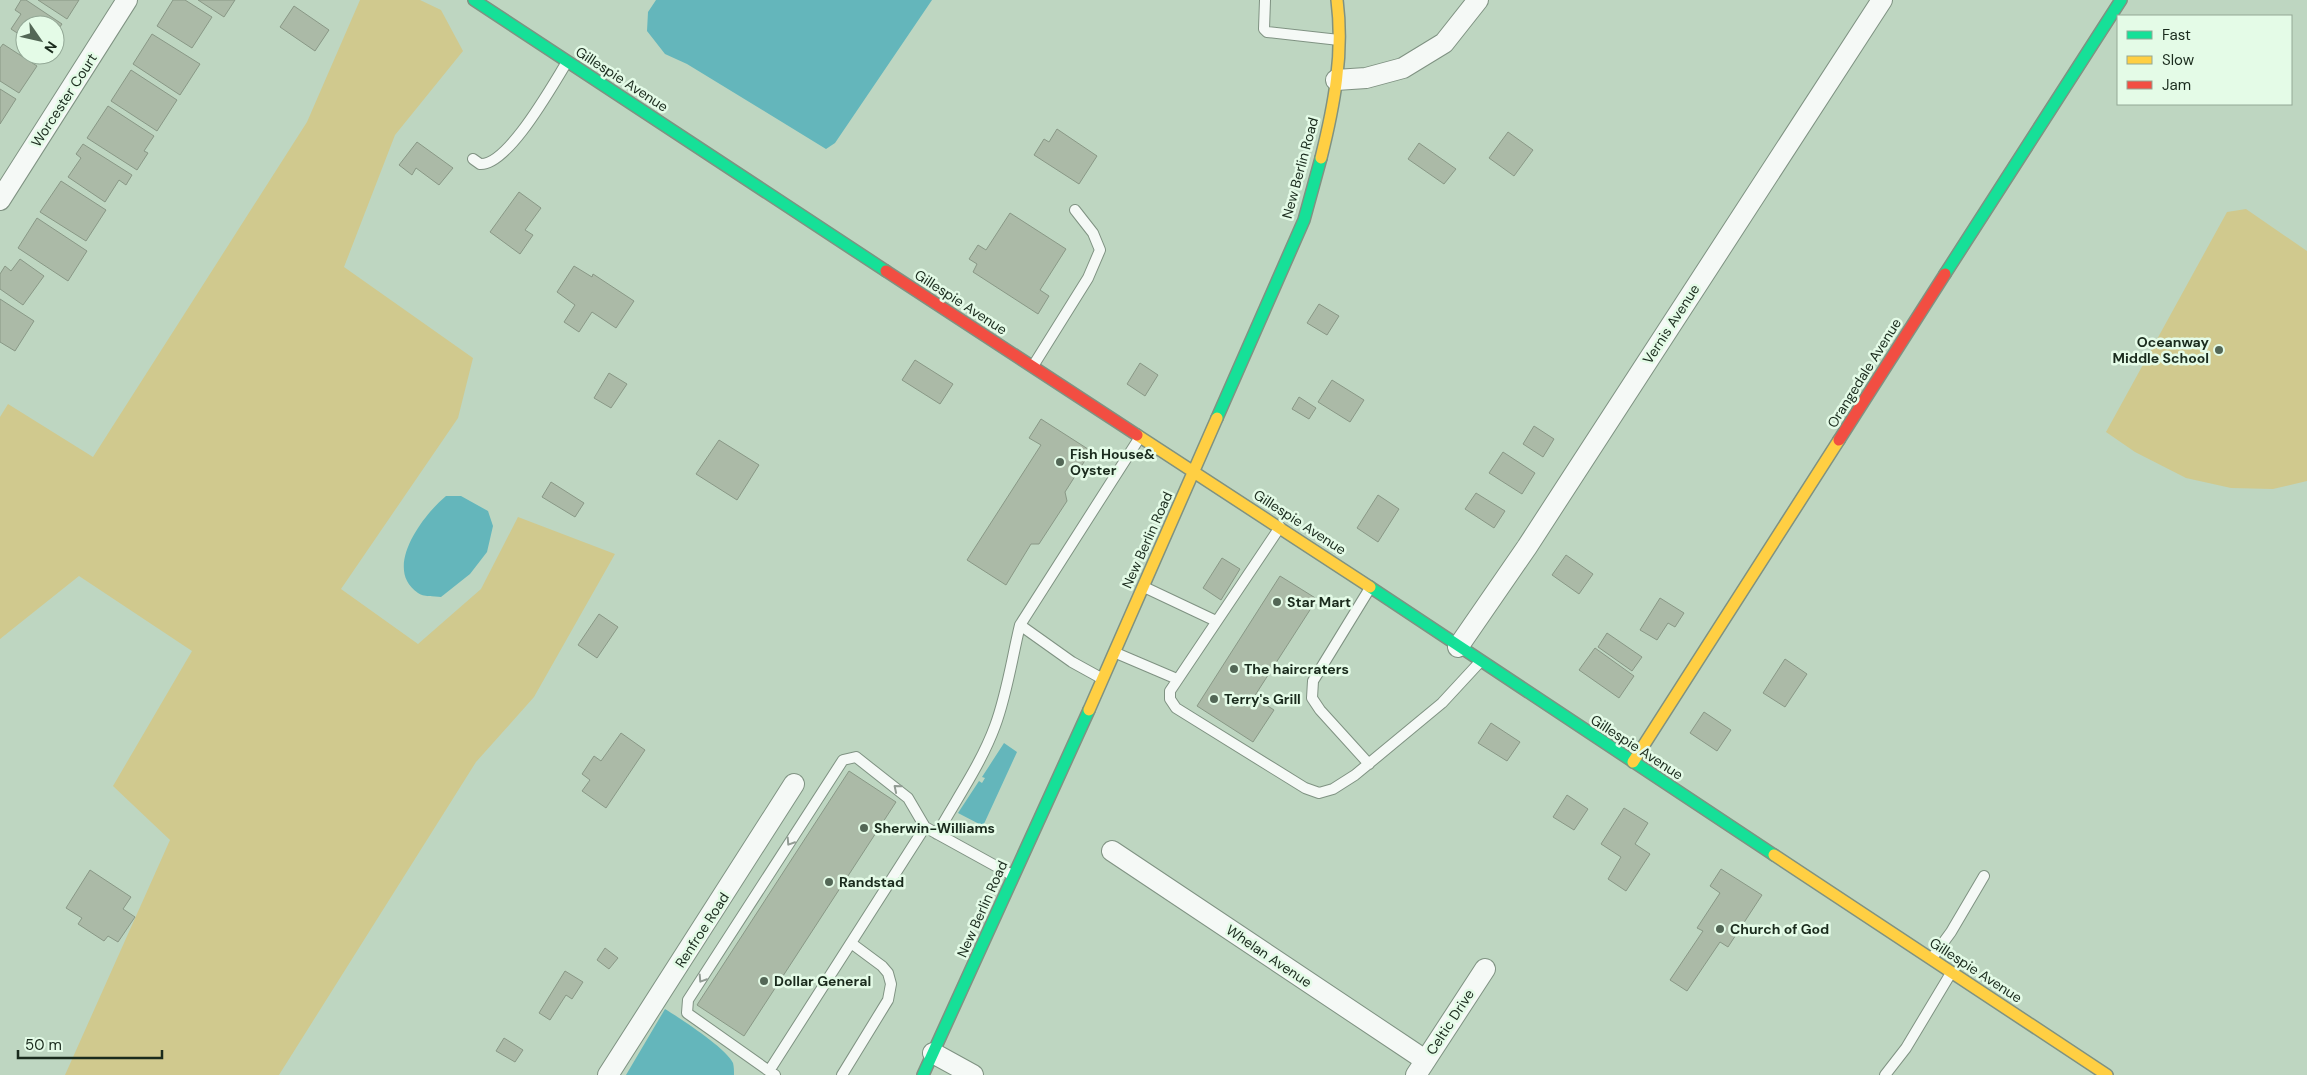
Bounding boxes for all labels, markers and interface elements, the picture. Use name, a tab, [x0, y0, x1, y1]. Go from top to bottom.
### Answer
north arrow	[15, 15, 65, 65]
legend	[2117, 15, 2292, 105]
text: Fast	[2162, 25, 2191, 45]
text: N	[40, 38, 61, 57]
street label: Gillespie Avenue	[572, 42, 672, 116]
street label: Worcester Court	[27, 50, 101, 150]
text: Slow	[2162, 50, 2195, 70]
text: Jam	[2162, 75, 2191, 95]
street label: New Berlin Road	[1278, 115, 1322, 221]
street label: Gillespie Avenue	[911, 265, 1011, 339]
street label: Vernis Avenue	[1639, 281, 1703, 367]
street label: Orangedale Avenue	[1823, 315, 1905, 431]
place label: Oceanway Middle School	[2113, 333, 2210, 367]
marker: Oceanway Middle School	[2213, 344, 2225, 356]
place label: Fish House& Oyster	[1070, 445, 1155, 479]
marker: Fish House& Oyster	[1054, 456, 1066, 468]
street label: Gillespie Avenue	[1250, 485, 1350, 559]
street label: New Berlin Road	[1118, 489, 1176, 591]
place label: Star Mart	[1287, 593, 1351, 611]
marker: Star Mart	[1271, 596, 1283, 608]
place label: The haircraters	[1244, 660, 1349, 678]
marker: The haircraters	[1228, 663, 1240, 675]
place label: Terry's Grill	[1224, 690, 1301, 708]
marker: Terry's Grill	[1208, 693, 1220, 705]
street label: Gillespie Avenue	[1587, 710, 1687, 784]
one-way arrow	[893, 785, 902, 794]
place label: Sherwin-Williams	[874, 819, 995, 837]
marker: Sherwin-Williams	[858, 822, 870, 834]
one-way arrow	[787, 836, 796, 846]
street label: New Berlin Road	[953, 858, 1011, 960]
place label: Randstad	[839, 873, 904, 891]
marker: Randstad	[823, 876, 835, 888]
street label: Renfroe Road	[671, 889, 733, 971]
place label: Church of God	[1730, 920, 1829, 938]
street label: Whelan Avenue	[1223, 921, 1315, 991]
marker: Church of God	[1714, 923, 1726, 935]
street label: Gillespie Avenue	[1926, 933, 2026, 1007]
place label: Dollar General	[774, 972, 871, 990]
one-way arrow	[698, 973, 708, 982]
marker: Dollar General	[758, 975, 770, 987]
street label: Celtic Drive	[1422, 986, 1478, 1058]
scale bar	[18, 1028, 161, 1060]
text: 50 m	[25, 1035, 62, 1055]

